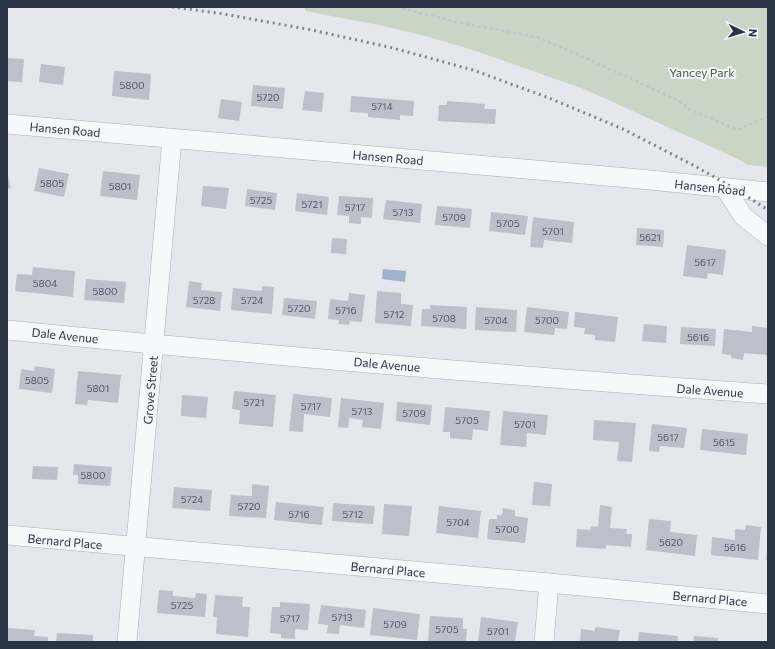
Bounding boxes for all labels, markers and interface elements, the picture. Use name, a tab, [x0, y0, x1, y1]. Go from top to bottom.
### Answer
north arrow	[723, 12, 763, 52]
text: N	[747, 28, 760, 38]
park label: Yancey Park	[669, 65, 735, 79]
house number: 5800	[120, 79, 144, 91]
house number: 5720	[256, 91, 280, 103]
house number: 5714	[371, 100, 393, 112]
street label: Hansen Road	[29, 119, 101, 139]
street label: Hansen Road	[352, 147, 424, 167]
street label: Hansen Road	[674, 176, 746, 198]
house number: 5805	[40, 177, 64, 189]
house number: 5801	[109, 180, 131, 192]
house number: 5725	[250, 194, 272, 206]
house number: 5721	[302, 198, 322, 210]
house number: 5717	[345, 201, 365, 213]
house number: 5713	[392, 206, 414, 218]
house number: 5709	[442, 211, 466, 223]
house number: 5705	[496, 217, 520, 229]
house number: 5701	[542, 225, 564, 237]
house number: 5621	[639, 231, 661, 243]
house number: 5617	[694, 256, 716, 268]
house number: 5804	[33, 277, 57, 289]
house number: 5800	[93, 285, 117, 297]
house number: 5728	[193, 294, 215, 306]
house number: 5724	[241, 294, 263, 306]
house number: 5720	[287, 302, 311, 314]
house number: 5716	[335, 304, 357, 316]
house number: 5712	[384, 308, 405, 320]
house number: 5708	[432, 312, 456, 324]
house number: 5704	[484, 314, 508, 326]
house number: 5700	[535, 314, 559, 326]
street label: Dale Avenue	[31, 325, 99, 345]
house number: 5616	[687, 331, 709, 343]
street label: Dale Avenue	[353, 354, 421, 374]
street label: Grove Street	[140, 355, 160, 425]
house number: 5805	[25, 374, 49, 386]
street label: Dale Avenue	[676, 381, 744, 399]
house number: 5801	[87, 382, 109, 394]
house number: 5721	[244, 396, 264, 408]
house number: 5717	[301, 400, 321, 412]
house number: 5713	[351, 405, 373, 417]
house number: 5709	[402, 407, 426, 419]
house number: 5705	[455, 414, 479, 426]
house number: 5701	[514, 418, 536, 430]
house number: 5617	[657, 431, 679, 443]
house number: 5615	[713, 436, 735, 448]
house number: 5800	[81, 469, 105, 481]
house number: 5724	[181, 493, 203, 505]
house number: 5720	[237, 500, 261, 512]
house number: 5716	[288, 508, 310, 520]
house number: 5712	[343, 508, 364, 520]
house number: 5704	[446, 516, 470, 528]
house number: 5700	[495, 523, 519, 535]
street label: Bernard Place	[27, 531, 103, 551]
house number: 5620	[659, 536, 683, 548]
house number: 5616	[724, 541, 746, 553]
street label: Bernard Place	[350, 559, 426, 579]
street label: Bernard Place	[672, 588, 748, 608]
house number: 5725	[171, 599, 193, 611]
house number: 5713	[331, 611, 353, 623]
house number: 5717	[280, 612, 300, 624]
house number: 5709	[383, 618, 407, 630]
house number: 5705	[435, 623, 459, 635]
house number: 5701	[487, 625, 509, 637]

